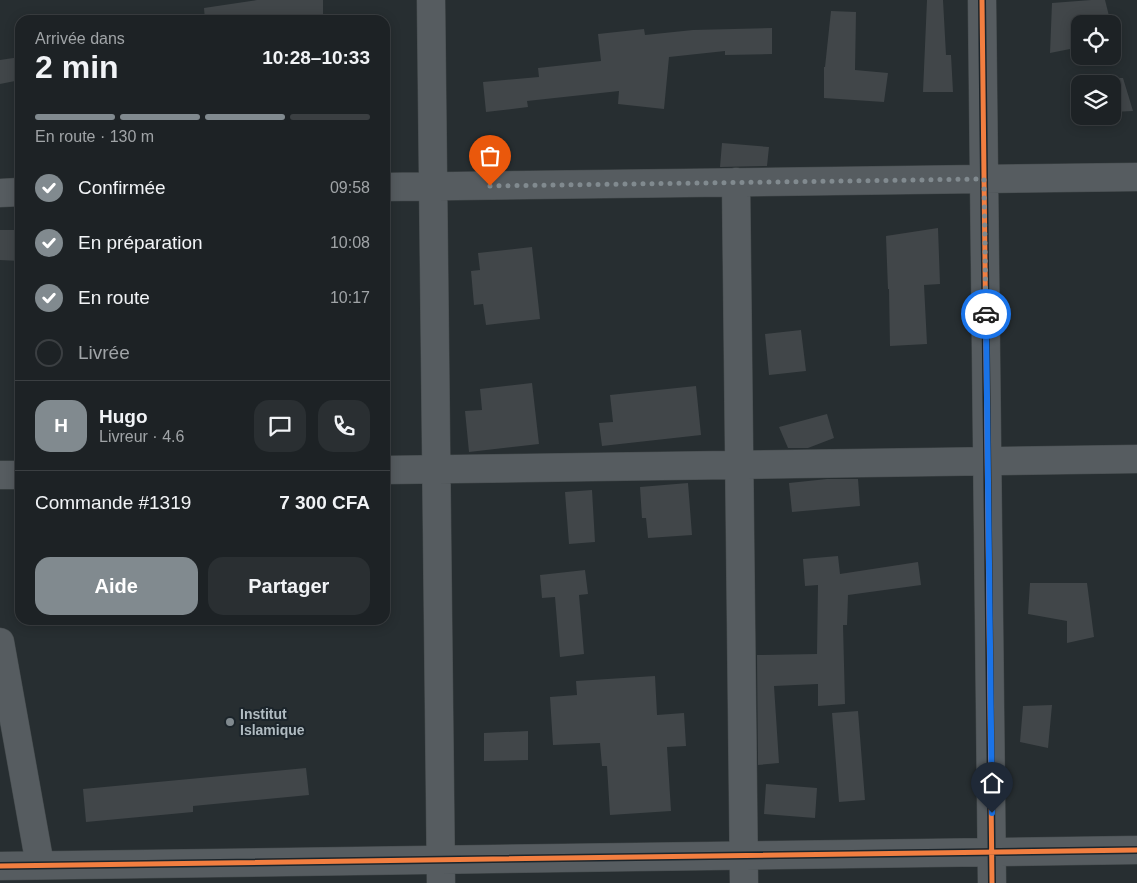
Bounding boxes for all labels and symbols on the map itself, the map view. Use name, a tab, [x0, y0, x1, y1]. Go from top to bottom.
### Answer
pin	[469, 135, 511, 186]
courier	[961, 289, 1011, 339]
place label: Institut Islamique	[240, 706, 305, 738]
marker: Institut Islamique	[224, 716, 236, 728]
pin	[971, 762, 1013, 813]

